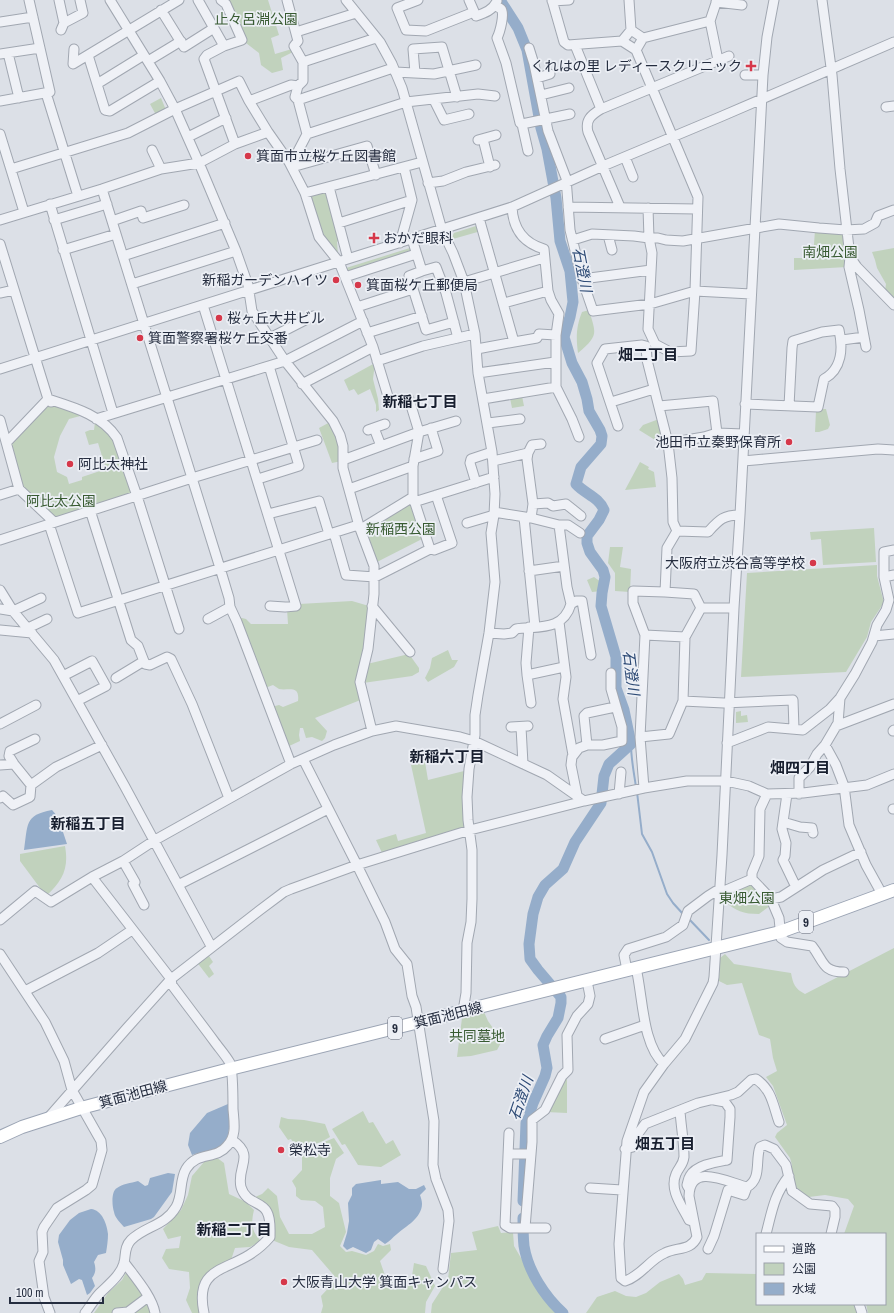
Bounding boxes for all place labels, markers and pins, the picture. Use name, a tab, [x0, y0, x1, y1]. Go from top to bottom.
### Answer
place label: くれはの里 レディースクリニック	[530, 57, 742, 75]
marker: くれはの里 レディースクリニック	[745, 60, 757, 72]
place label: 箕面市立桜ケ丘図書館	[256, 147, 396, 165]
marker: 箕面市立桜ケ丘図書館	[243, 151, 253, 161]
place label: おかだ眼科	[383, 229, 453, 247]
marker: おかだ眼科	[368, 232, 380, 244]
place label: 新稲ガーデンハイツ	[202, 271, 328, 289]
marker: 新稲ガーデンハイツ	[331, 275, 341, 285]
place label: 箕面桜ケ丘郵便局	[366, 276, 478, 294]
marker: 箕面桜ケ丘郵便局	[353, 280, 363, 290]
place label: 桜ヶ丘大井ビル	[227, 309, 325, 327]
marker: 桜ヶ丘大井ビル	[214, 313, 224, 323]
place label: 箕面警察署桜ケ丘交番	[148, 329, 288, 347]
marker: 箕面警察署桜ケ丘交番	[135, 333, 145, 343]
place label: 池田市立秦野保育所	[655, 433, 781, 451]
marker: 池田市立秦野保育所	[784, 437, 794, 447]
place label: 阿比太神社	[78, 455, 148, 473]
marker: 阿比太神社	[65, 459, 75, 469]
place label: 大阪府立渋谷高等学校	[665, 554, 805, 572]
marker: 大阪府立渋谷高等学校	[808, 558, 818, 568]
place label: 榮松寺	[289, 1141, 331, 1159]
marker: 榮松寺	[276, 1145, 286, 1155]
place label: 大阪青山大学 箕面キャンパス	[292, 1273, 477, 1291]
marker: 大阪青山大学 箕面キャンパス	[279, 1277, 289, 1287]

